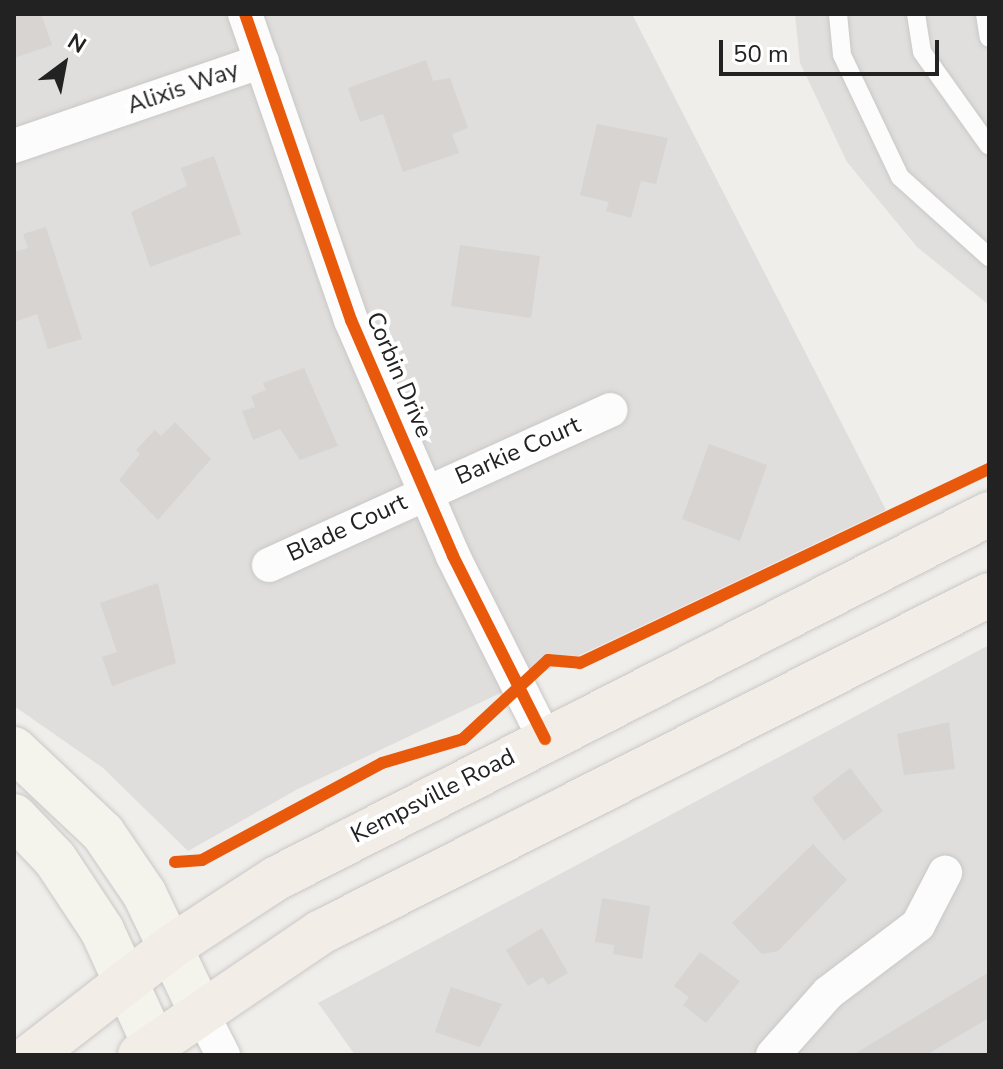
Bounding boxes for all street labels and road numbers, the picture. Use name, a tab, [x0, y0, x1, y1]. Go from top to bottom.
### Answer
street label: Alixis Way	[123, 55, 243, 121]
street label: Corbin Drive	[360, 308, 438, 442]
street label: Barkie Court	[451, 411, 585, 491]
street label: Blade Court	[283, 488, 411, 568]
street label: Kempsville Road	[346, 742, 520, 850]

